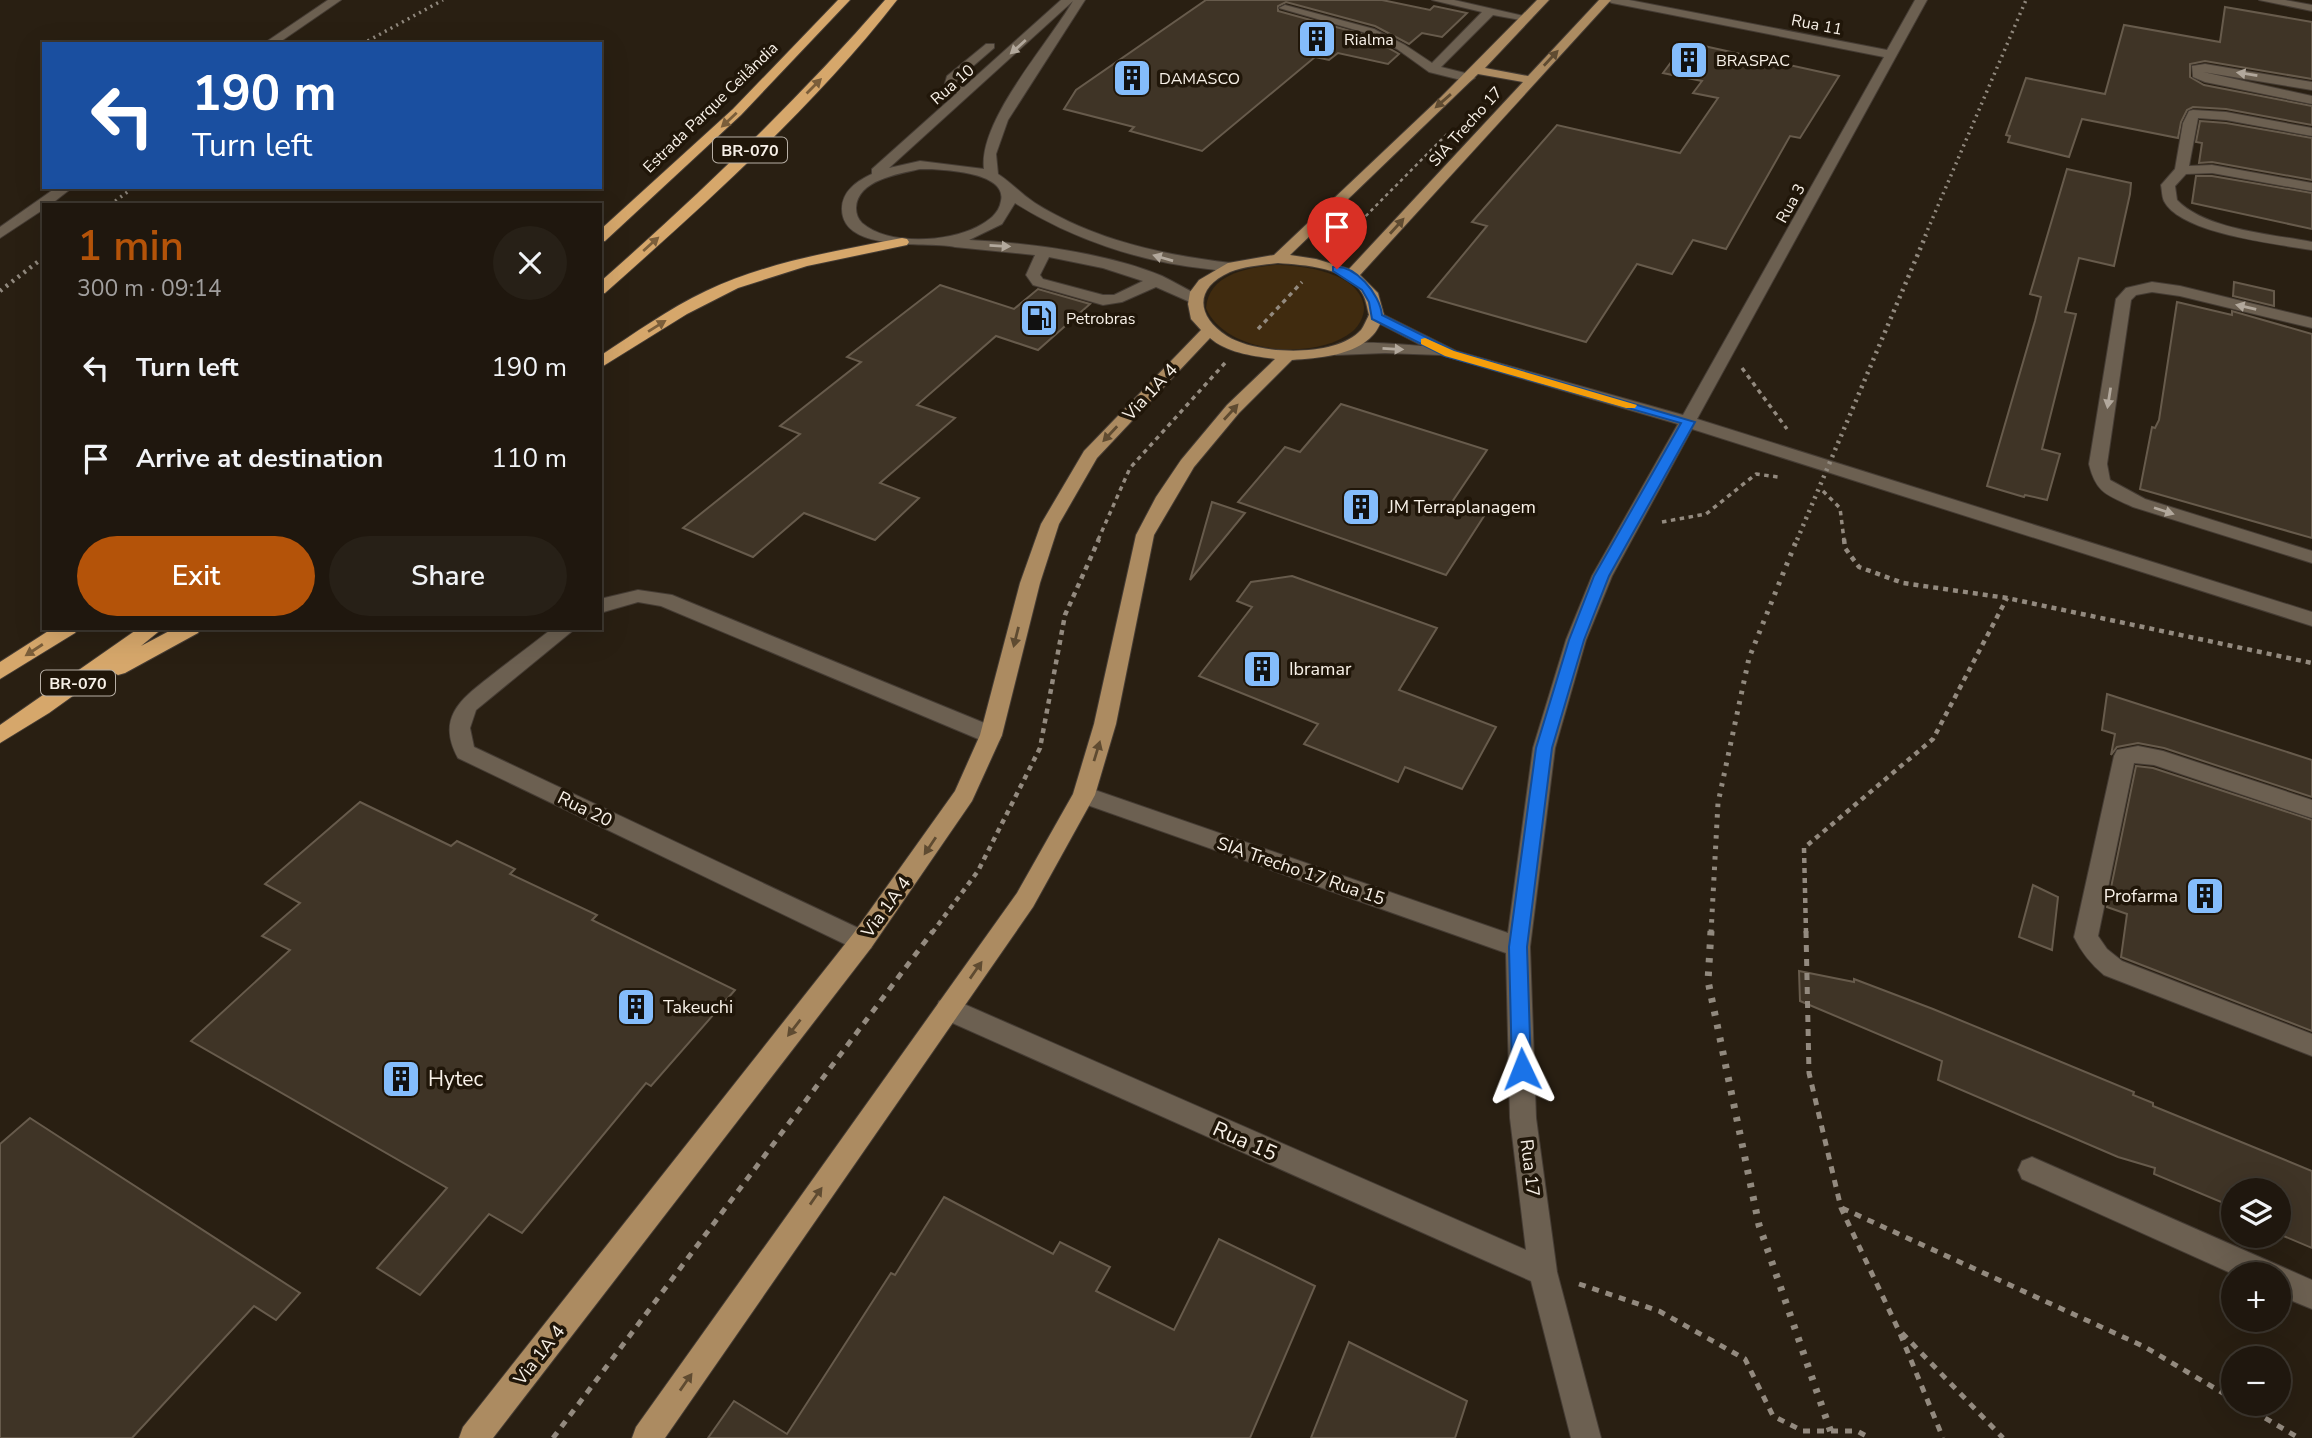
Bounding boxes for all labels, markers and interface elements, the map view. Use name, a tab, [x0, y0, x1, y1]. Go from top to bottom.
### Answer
street label: Rua 11	[1789, 9, 1844, 41]
building icon: Rialma	[1296, 18, 1338, 60]
place label: Rialma	[1344, 29, 1394, 51]
street label: Estrada Parque Ceilândia	[638, 37, 783, 178]
one-way arrow	[1010, 38, 1027, 54]
building icon: BRASPAC	[1668, 39, 1710, 81]
one-way arrow	[1543, 49, 1559, 67]
place label: BRASPAC	[1716, 50, 1790, 72]
building icon: DAMASCO	[1111, 57, 1153, 99]
text: 190 m	[192, 60, 336, 127]
street label: Rua 10	[926, 60, 979, 110]
place label: DAMASCO	[1159, 68, 1240, 90]
one-way arrow	[2236, 68, 2258, 79]
icon: left	[77, 70, 168, 161]
one-way arrow	[805, 78, 822, 94]
street label: SIA Trecho 17	[1424, 82, 1508, 172]
one-way arrow	[1435, 93, 1452, 108]
one-way arrow	[721, 111, 738, 127]
text: Turn left	[192, 124, 312, 167]
road number: BR-070	[713, 138, 787, 162]
street label: Rua 3	[1771, 180, 1811, 227]
pin	[1307, 197, 1367, 269]
icon: arrive	[1318, 208, 1356, 246]
one-way arrow	[1389, 217, 1404, 234]
text: 1 min	[77, 218, 184, 275]
button: close	[493, 226, 567, 300]
one-way arrow	[642, 237, 659, 253]
one-way arrow	[989, 240, 1011, 251]
one-way arrow	[1153, 252, 1174, 262]
text: 300 m · 09:14	[77, 273, 222, 304]
fuel station icon: Petrobras	[1018, 297, 1060, 339]
one-way arrow	[2235, 301, 2257, 312]
place label: Petrobras	[1066, 308, 1136, 330]
one-way arrow	[648, 319, 667, 332]
one-way arrow	[1382, 343, 1404, 354]
icon: left	[77, 349, 115, 387]
text: Turn left	[136, 350, 239, 385]
text: 190 m	[491, 350, 567, 385]
street label: Via 1A 4	[1117, 358, 1183, 427]
one-way arrow	[2103, 387, 2114, 409]
one-way arrow	[1223, 403, 1239, 421]
one-way arrow	[1103, 425, 1119, 442]
icon: arrive	[77, 440, 115, 478]
text: Arrive at destination	[136, 441, 383, 476]
text: 110 m	[491, 441, 567, 476]
building icon: JM Terraplanagem	[1340, 486, 1382, 528]
place label: JM Terraplanagem	[1387, 495, 1536, 519]
one-way arrow	[2153, 506, 2174, 517]
button: Exit	[77, 536, 315, 616]
button: Share	[329, 536, 567, 616]
one-way arrow	[1010, 627, 1021, 649]
one-way arrow	[24, 643, 43, 656]
building icon: Ibramar	[1241, 648, 1283, 690]
place label: Ibramar	[1289, 657, 1352, 681]
road number: BR-070	[41, 670, 115, 696]
one-way arrow	[1093, 740, 1103, 761]
street label: Rua 20	[554, 786, 616, 832]
street label: SIA Trecho 17 Rua 15	[1214, 831, 1388, 911]
one-way arrow	[924, 836, 937, 855]
street label: Via 1A 4	[855, 871, 916, 943]
building icon: Profarma	[2184, 875, 2226, 917]
place label: Profarma	[2104, 884, 2178, 908]
one-way arrow	[969, 961, 983, 979]
building icon: Takeuchi	[615, 986, 657, 1028]
place label: Takeuchi	[663, 995, 733, 1019]
one-way arrow	[787, 1019, 802, 1037]
position arrow	[1485, 1032, 1559, 1106]
building icon: Hytec	[380, 1058, 422, 1100]
place label: Hytec	[428, 1065, 483, 1093]
street label: Rua 15	[1208, 1114, 1282, 1168]
street label: Rua 17	[1515, 1138, 1545, 1198]
map controls	[2221, 1178, 2291, 1416]
button: layers	[2221, 1178, 2291, 1248]
one-way arrow	[809, 1187, 823, 1205]
button: +	[2221, 1262, 2291, 1332]
street label: Via 1A 4	[507, 1320, 570, 1391]
button: −	[2221, 1346, 2291, 1416]
one-way arrow	[679, 1373, 693, 1391]

